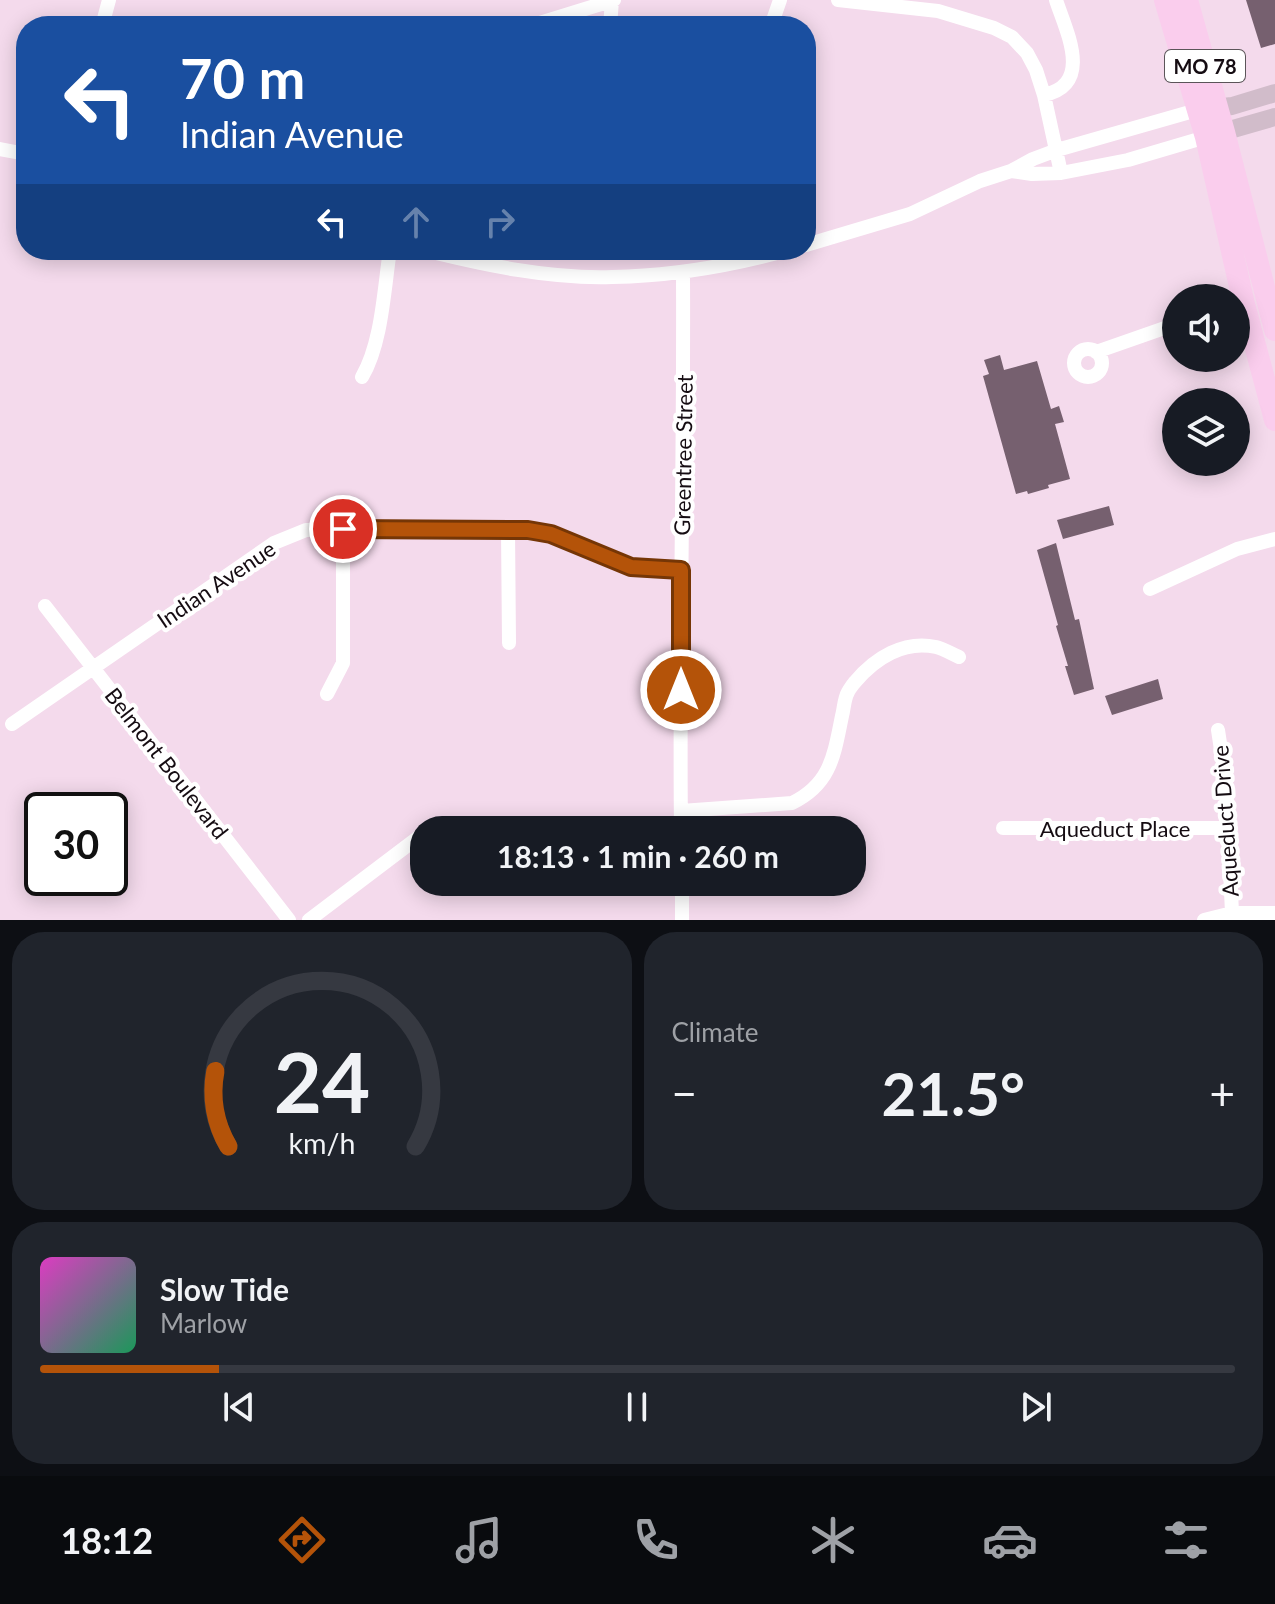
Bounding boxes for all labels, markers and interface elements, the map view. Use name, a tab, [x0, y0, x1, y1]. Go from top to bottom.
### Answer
text: 70 m	[180, 44, 305, 111]
icon: left	[48, 48, 152, 152]
road number: MO 78	[1165, 50, 1245, 82]
text: Indian Avenue	[180, 112, 404, 156]
icon: left	[310, 200, 354, 244]
icon: ahead	[394, 200, 438, 244]
icon: right	[478, 200, 522, 244]
map controls	[1162, 284, 1250, 476]
button: sound	[1162, 284, 1250, 372]
street label: Greentree Street	[668, 374, 698, 536]
button: layers	[1162, 388, 1250, 476]
pin	[309, 495, 377, 563]
icon: arrive	[321, 507, 365, 551]
street label: Indian Avenue	[152, 535, 280, 633]
position arrow	[639, 648, 723, 732]
street label: Belmont Boulevard	[100, 682, 234, 844]
street label: Aqueduct Drive	[1206, 744, 1244, 898]
speed limit sign: 30	[24, 792, 128, 896]
street label: Aqueduct Place	[1040, 815, 1190, 842]
text: 18:13 · 1 min · 260 m	[497, 838, 779, 874]
text: Climate	[672, 1016, 758, 1048]
text: 24	[274, 1031, 370, 1131]
text: 21.5°	[881, 1057, 1025, 1129]
text: −	[672, 1067, 697, 1119]
text: +	[1209, 1067, 1235, 1119]
text: km/h	[288, 1126, 355, 1160]
text: Slow Tide	[160, 1271, 289, 1307]
text: Marlow	[160, 1307, 247, 1339]
icon: previous	[217, 1385, 261, 1429]
icon: pause	[615, 1385, 659, 1429]
icon: next	[1014, 1385, 1058, 1429]
icon: directions	[274, 1512, 330, 1568]
icon: music	[451, 1512, 507, 1568]
icon: phone	[628, 1512, 684, 1568]
icon: climate	[805, 1512, 861, 1568]
icon: car	[982, 1512, 1038, 1568]
icon: filters	[1158, 1512, 1214, 1568]
text: 18:12	[60, 1518, 153, 1562]

